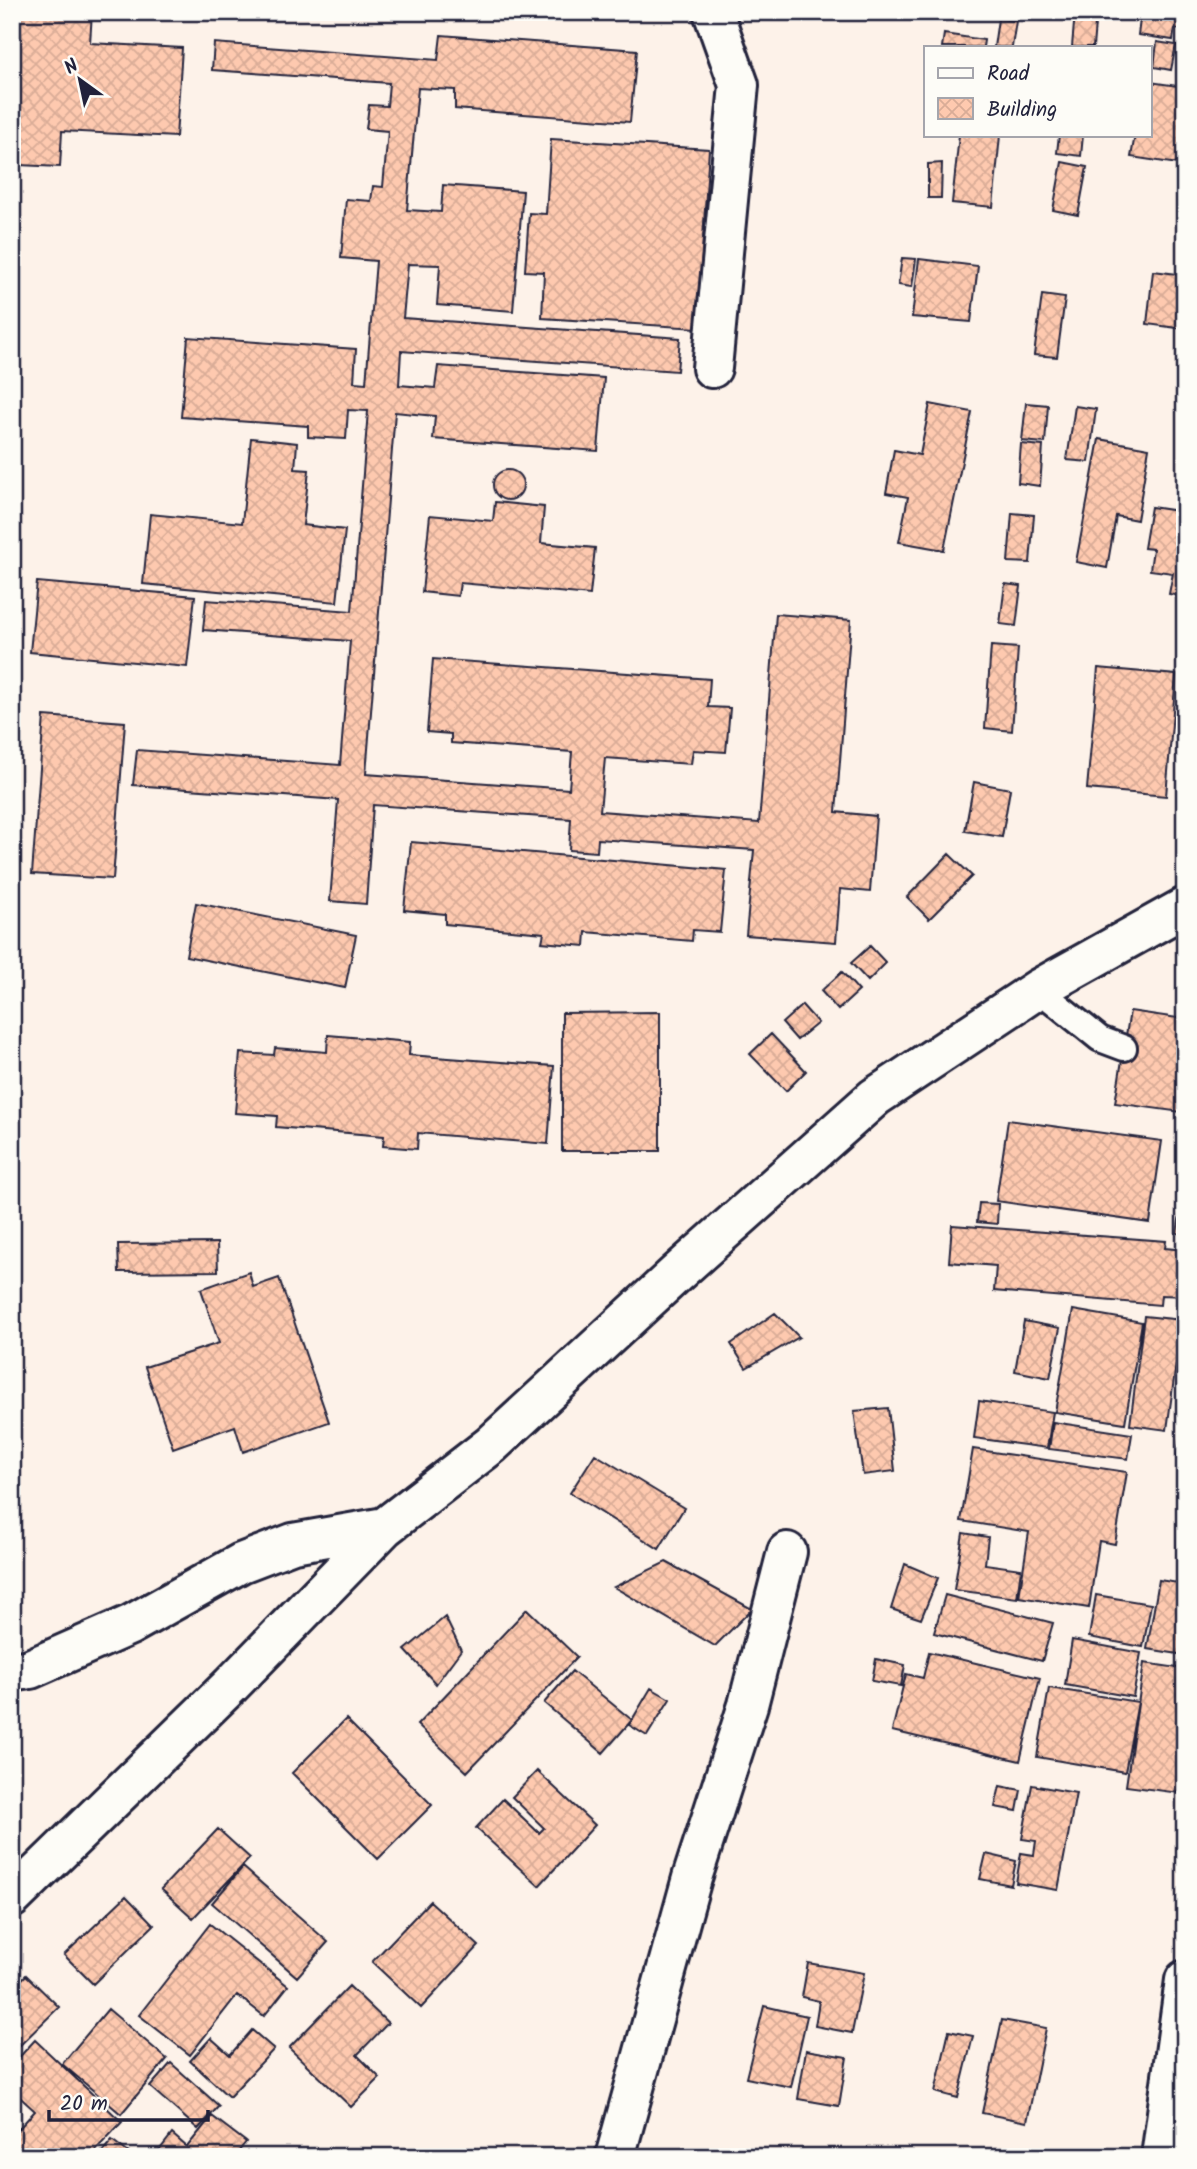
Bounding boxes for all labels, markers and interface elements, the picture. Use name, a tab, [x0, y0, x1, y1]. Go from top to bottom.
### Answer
north arrow	[46, 46, 116, 116]
legend	[924, 46, 1152, 136]
text: N	[59, 52, 85, 83]
text: Road	[987, 58, 1030, 91]
text: Building	[987, 94, 1057, 127]
scale bar	[49, 2078, 208, 2122]
text: 20 m	[60, 2088, 108, 2121]

